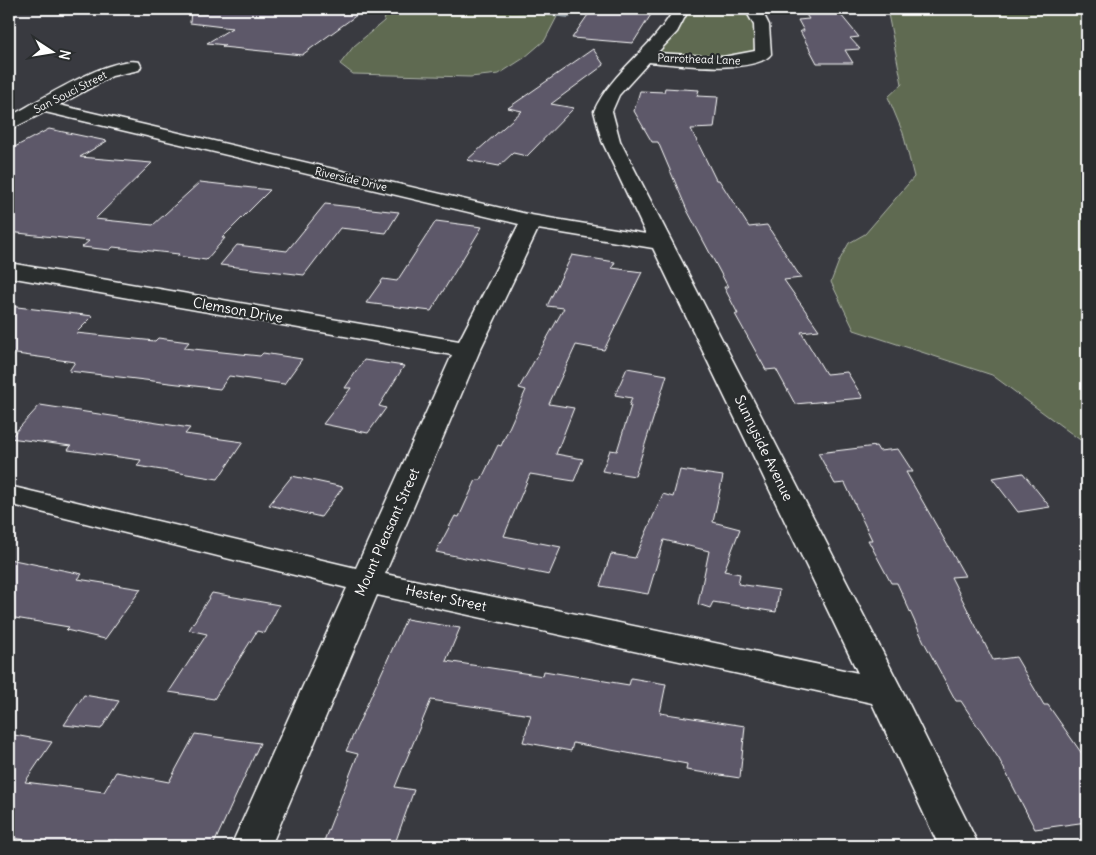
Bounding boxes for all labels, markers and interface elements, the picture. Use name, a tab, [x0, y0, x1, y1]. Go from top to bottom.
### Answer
north arrow	[28, 28, 78, 78]
text: N	[55, 48, 75, 61]
street label: Parrothead Lane	[657, 51, 741, 67]
street label: San Souci Street	[31, 67, 109, 116]
street label: Riverside Drive	[314, 164, 389, 194]
street label: Clemson Drive	[192, 293, 284, 327]
street label: Sunnyside Avenue	[731, 392, 797, 504]
street label: Mount Pleasant Street	[351, 465, 423, 599]
street label: Hester Street	[404, 581, 488, 615]

